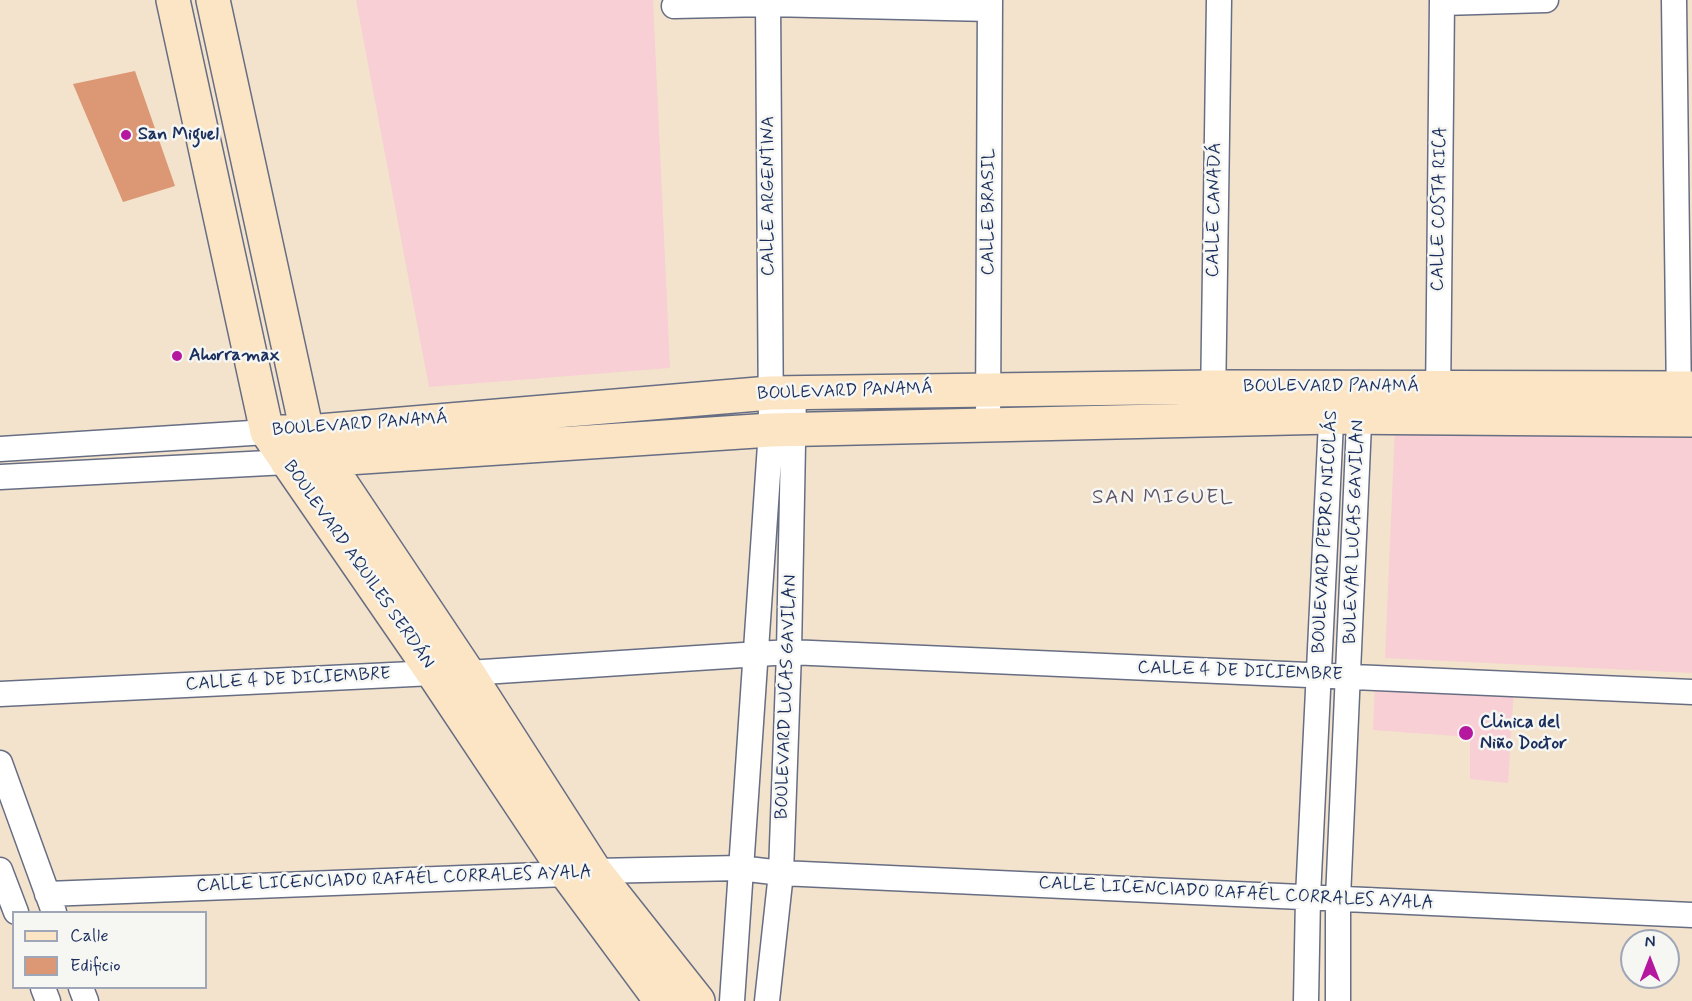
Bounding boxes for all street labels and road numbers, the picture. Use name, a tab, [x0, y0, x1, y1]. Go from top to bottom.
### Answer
street label: CALLE ARGENTINA	[758, 116, 780, 276]
street label: CALLE COSTA RICA	[1428, 126, 1452, 292]
street label: CALLE CANADÁ	[1203, 142, 1227, 278]
street label: CALLE BRASIL	[978, 148, 1000, 276]
street label: BOULEVARD PANAMÁ	[1243, 376, 1419, 398]
street label: BOULEVARD PANAMÁ	[757, 378, 933, 406]
street label: BOULEVARD PANAMÁ	[272, 408, 448, 442]
street label: BOULEVARD PEDRO NICOLÁS	[1309, 410, 1343, 654]
street label: BULEVAR LUCAS GAVILAN	[1340, 420, 1370, 644]
street label: BOULEVARD AQUILES SERDÁN	[278, 457, 438, 673]
street label: BOULEVARD LUCAS GAVILAN	[772, 574, 802, 820]
street label: CALLE 4 DE DICIEMBRE	[1137, 658, 1343, 686]
street label: CALLE 4 DE DICIEMBRE	[185, 664, 391, 696]
street label: CALLE LICENCIADO RAFAÉL CORRALES AYALA	[196, 862, 592, 898]
street label: CALLE LICENCIADO RAFAÉL CORRALES AYALA	[1038, 873, 1434, 915]

